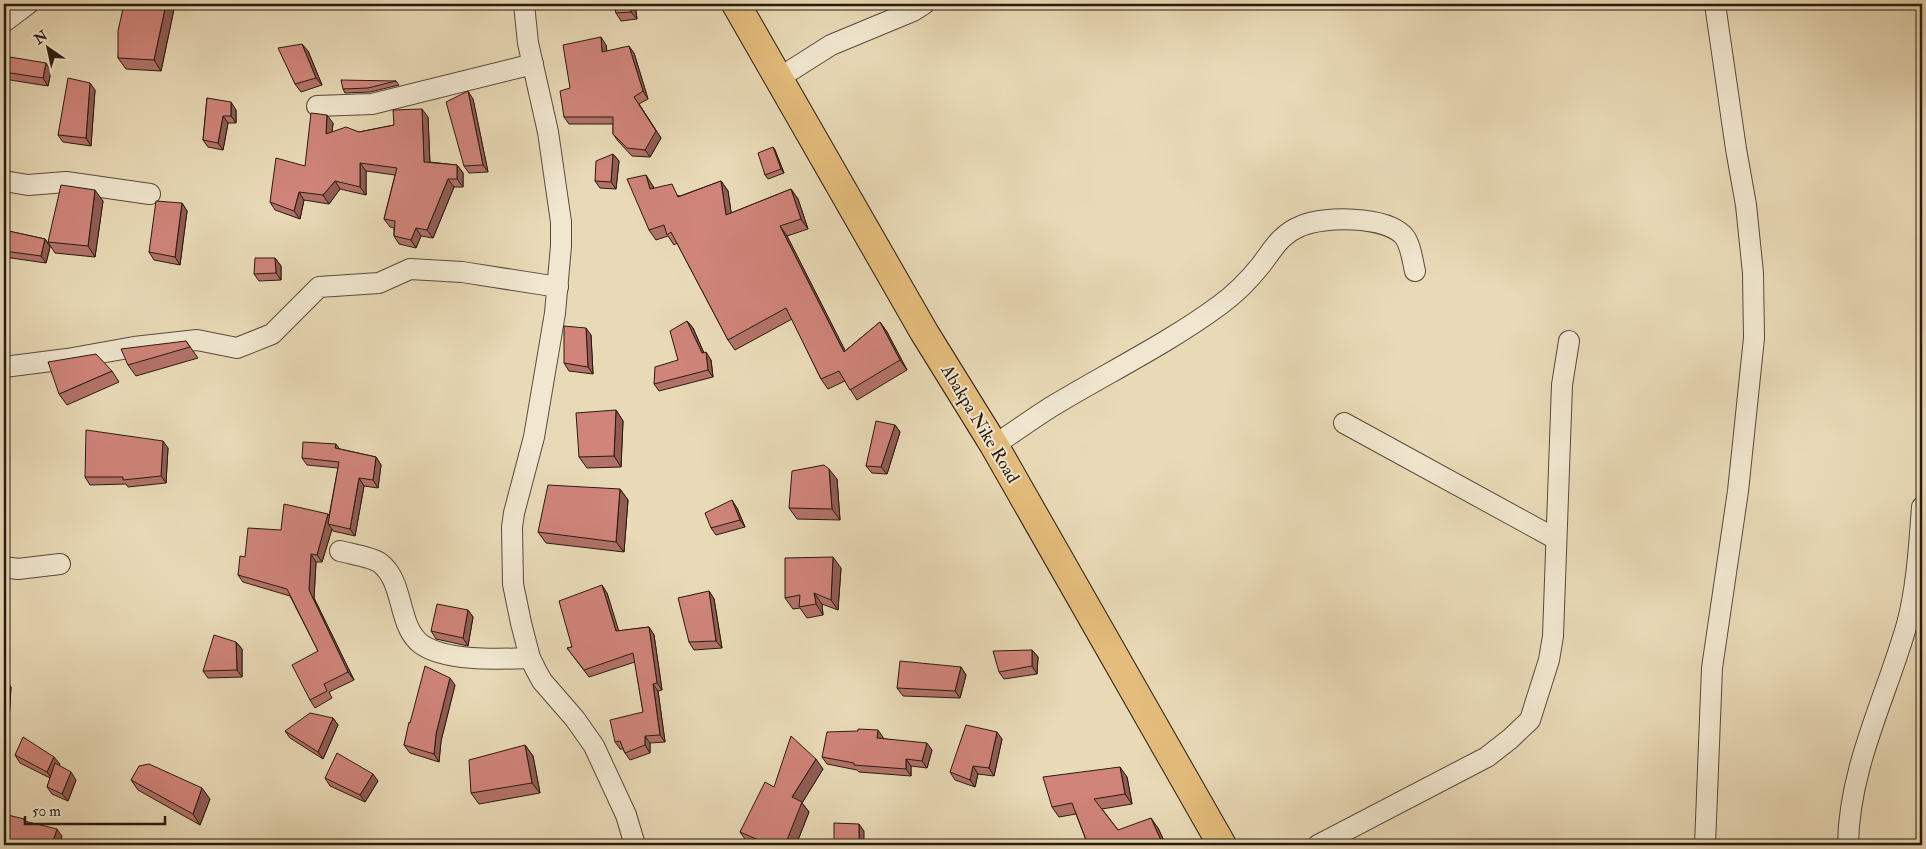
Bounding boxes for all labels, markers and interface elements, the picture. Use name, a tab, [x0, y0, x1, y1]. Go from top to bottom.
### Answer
north arrow	[22, 22, 72, 72]
text: N	[30, 27, 51, 49]
street label: Abakpa Nike Road	[935, 360, 1025, 488]
scale bar	[25, 794, 165, 826]
text: 50 m	[32, 802, 61, 821]

